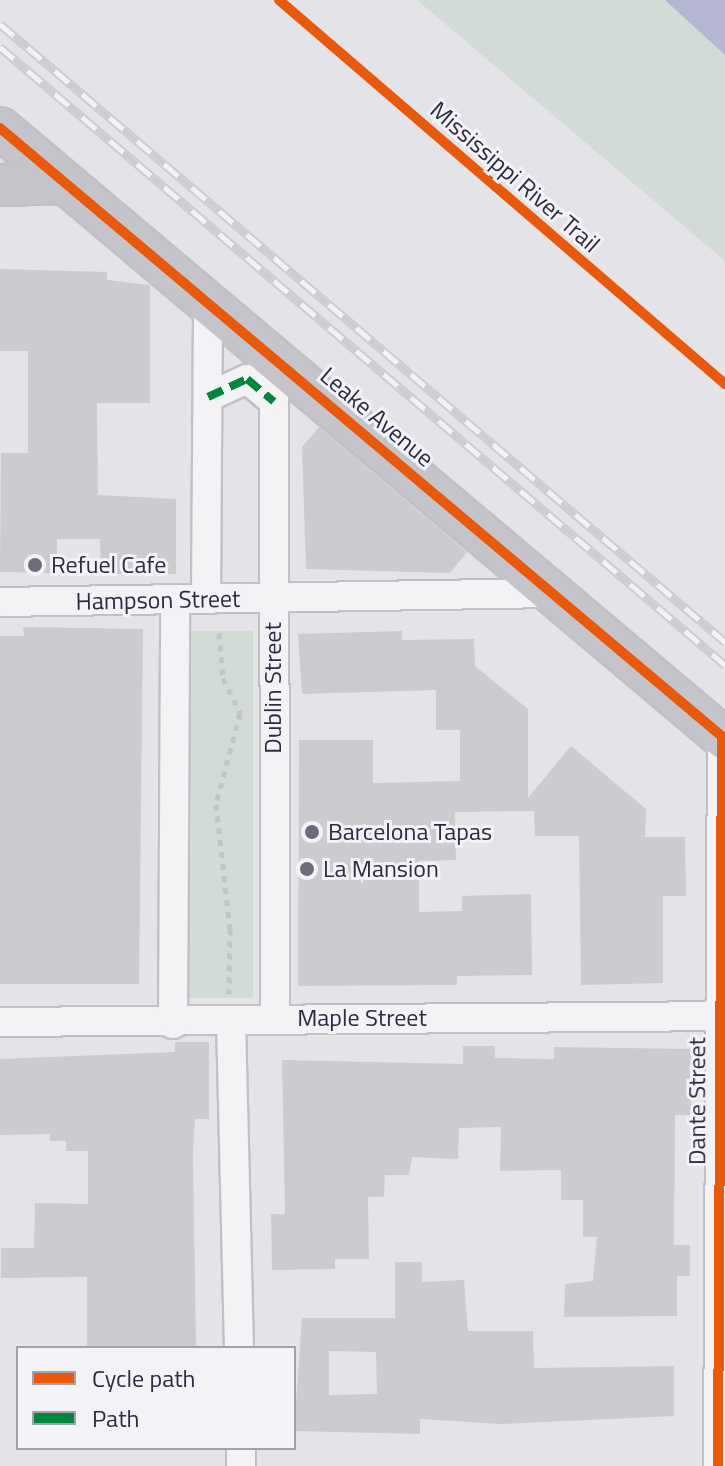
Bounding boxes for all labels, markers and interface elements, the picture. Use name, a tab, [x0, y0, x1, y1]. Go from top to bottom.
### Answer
street label: Mississippi River Trail	[424, 96, 606, 258]
street label: Leake Avenue	[314, 361, 440, 473]
place label: Refuel Cafe	[51, 551, 166, 579]
marker: Refuel Cafe	[26, 556, 44, 574]
street label: Hampson Street	[75, 584, 241, 616]
street label: Dublin Street	[259, 622, 287, 754]
place label: Barcelona Tapas	[328, 818, 492, 846]
marker: Barcelona Tapas	[303, 823, 321, 841]
place label: La Mansion	[323, 855, 439, 883]
marker: La Mansion	[298, 860, 316, 878]
street label: Maple Street	[297, 1004, 427, 1032]
street label: Dante Street	[683, 1037, 711, 1165]
legend	[16, 1346, 296, 1450]
text: Cycle path	[92, 1360, 195, 1396]
text: Path	[92, 1400, 139, 1436]

